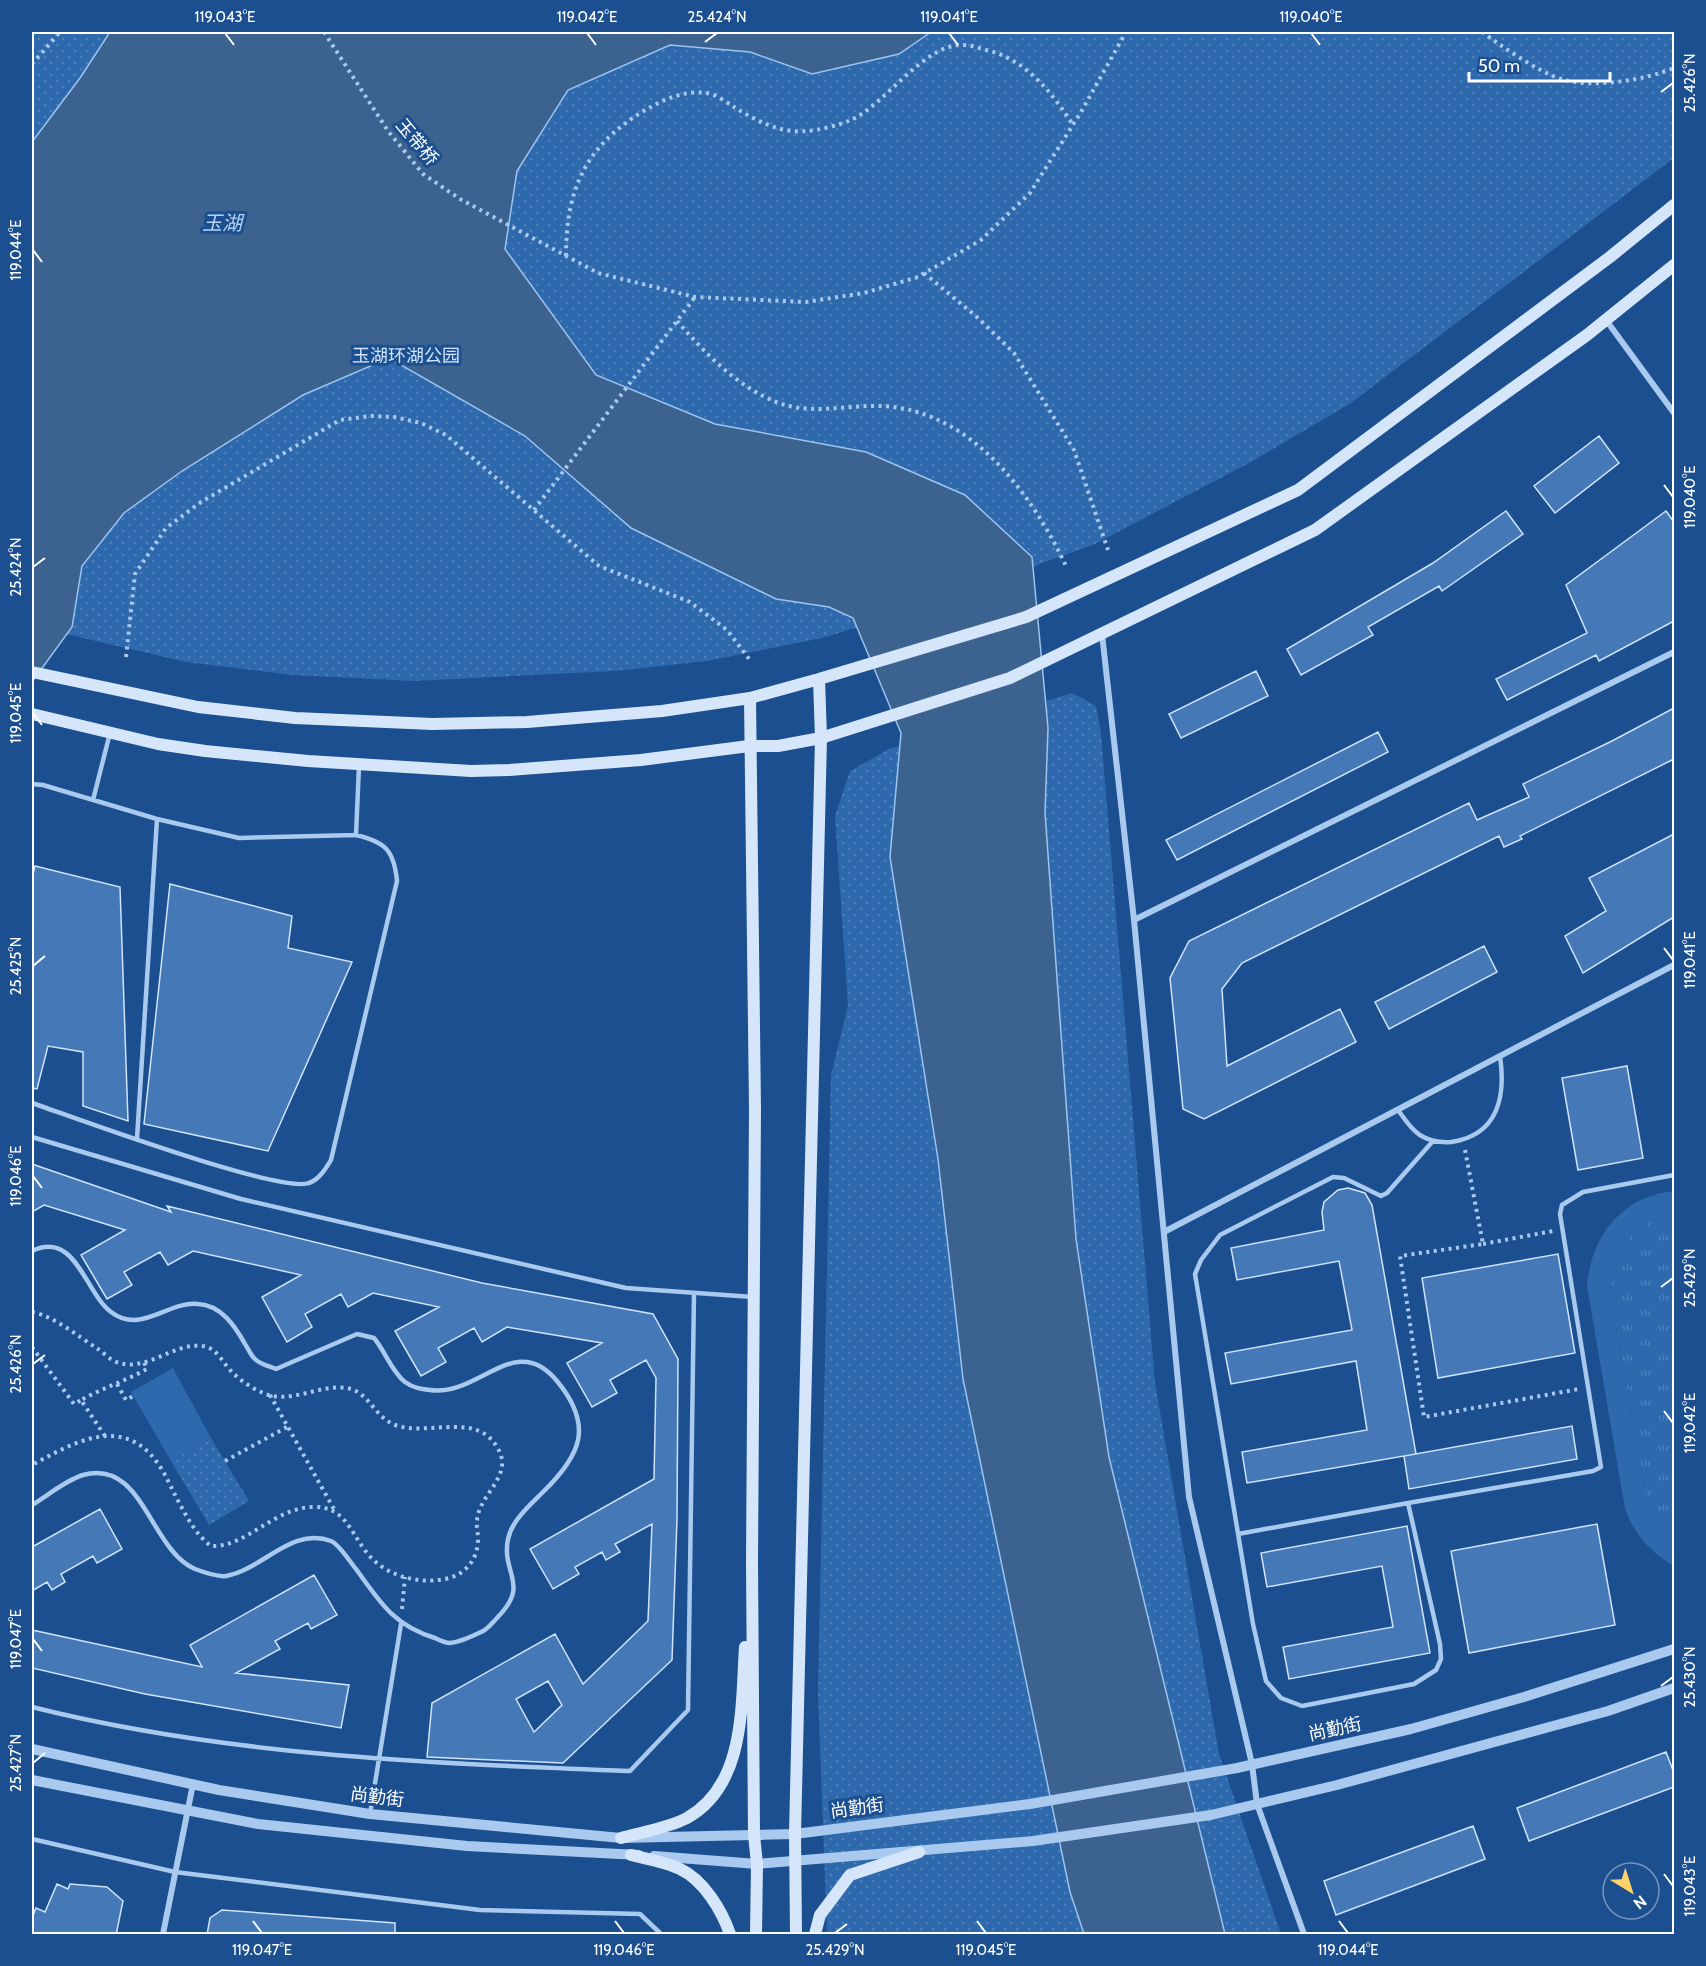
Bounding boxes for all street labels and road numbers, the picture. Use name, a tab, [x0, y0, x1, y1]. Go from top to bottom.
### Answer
street label: 玉带桥	[391, 114, 443, 170]
street label: 尚勤街	[1306, 1713, 1364, 1745]
street label: 尚勤街	[349, 1783, 405, 1811]
street label: 尚勤街	[829, 1793, 885, 1823]

